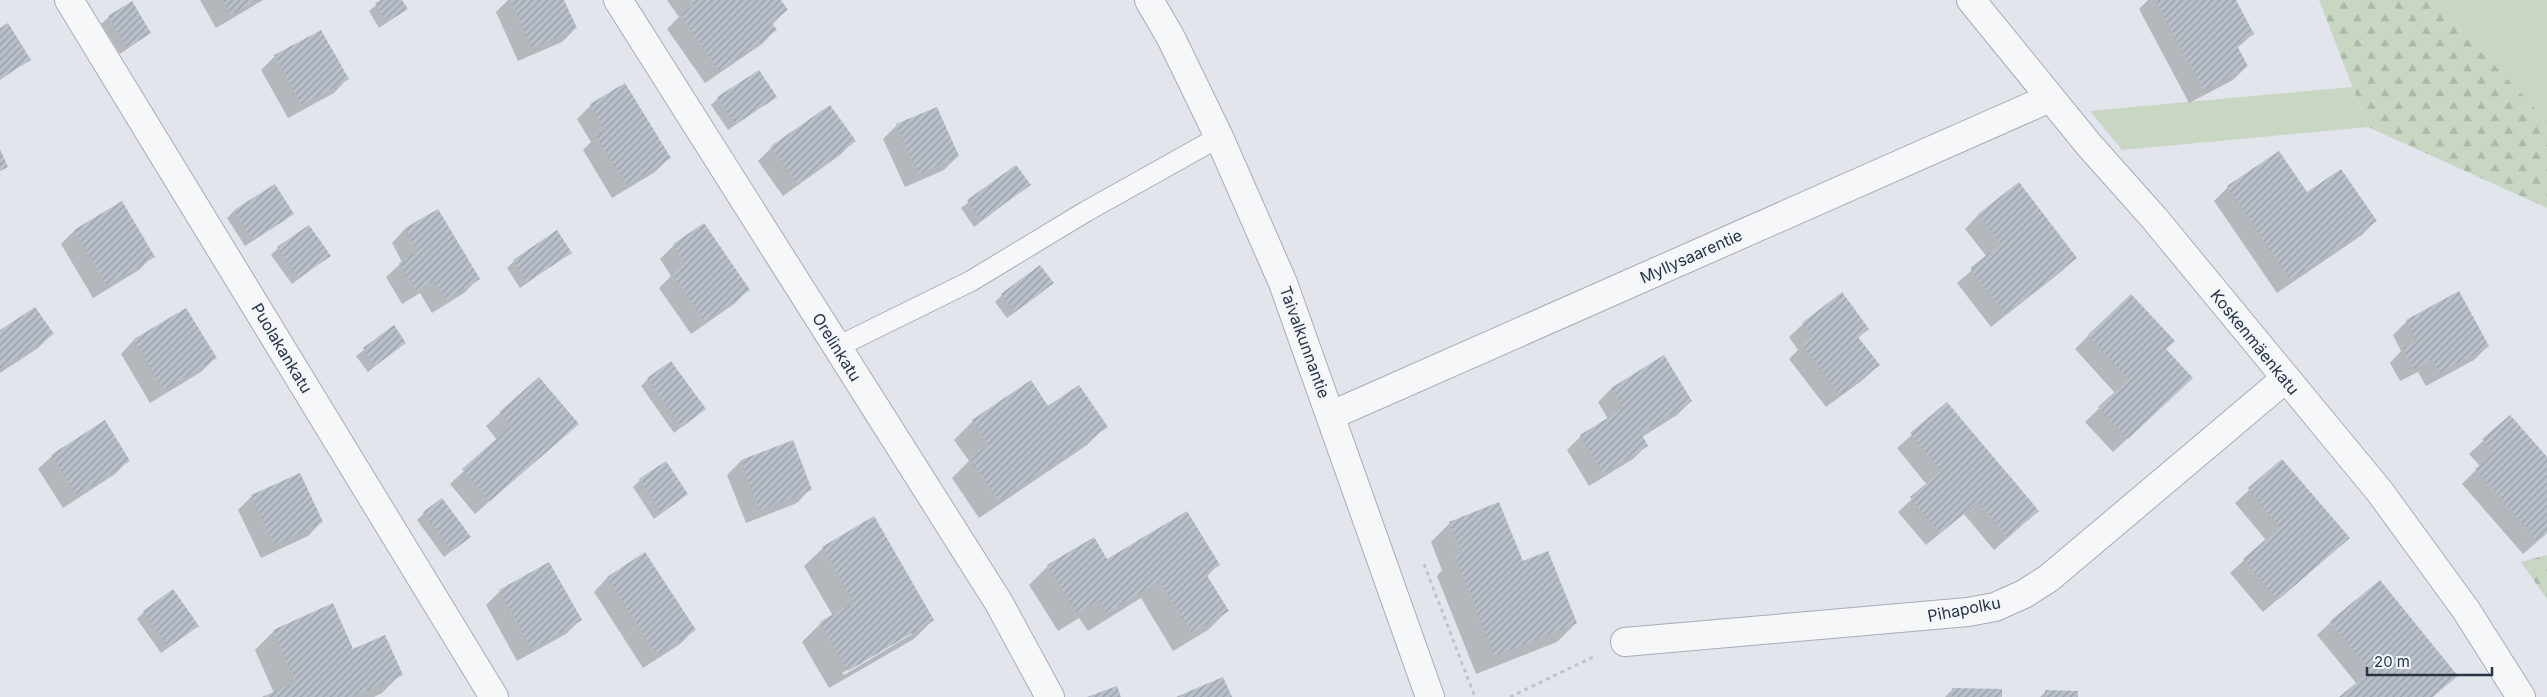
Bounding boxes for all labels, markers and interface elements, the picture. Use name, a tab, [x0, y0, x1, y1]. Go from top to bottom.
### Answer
street label: Myllysaarentie	[1637, 225, 1745, 287]
street label: Taivalkunnantie	[1275, 283, 1335, 401]
street label: Koskenmäenkatu	[2206, 285, 2304, 399]
street label: Puolakankatu	[247, 299, 317, 397]
street label: Orelinkatu	[808, 309, 866, 385]
street label: Pihapolku	[1926, 592, 2002, 626]
scale bar	[2367, 644, 2492, 676]
text: 20 m	[2374, 652, 2410, 671]

